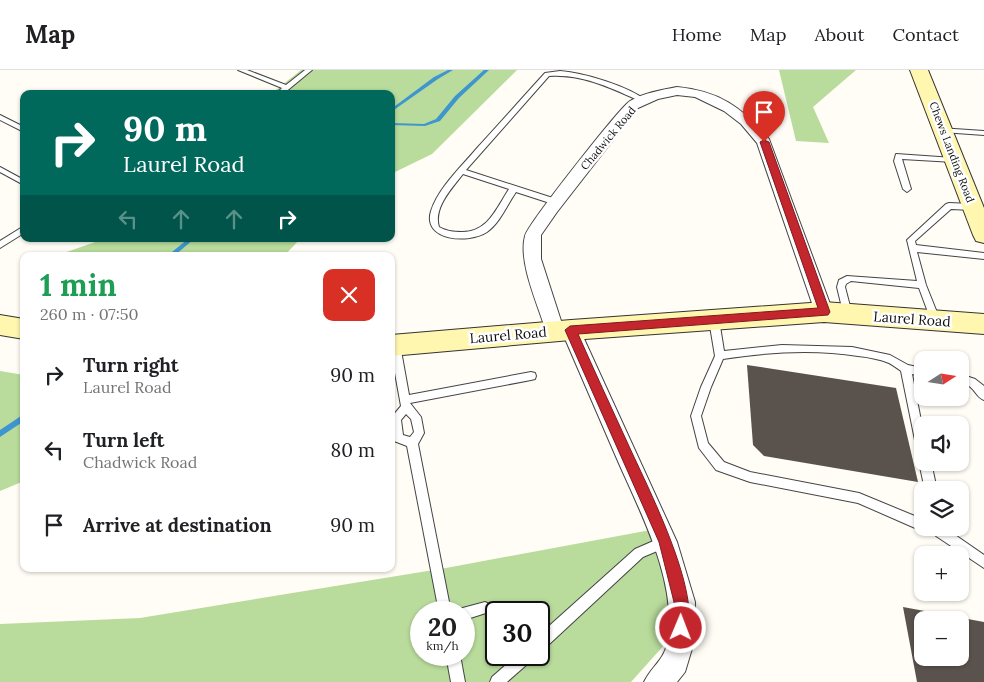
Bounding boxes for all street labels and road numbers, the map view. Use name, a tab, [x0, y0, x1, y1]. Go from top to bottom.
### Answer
street label: Chews Landing Road	[926, 100, 978, 205]
street label: Chadwick Road	[577, 103, 639, 173]
street label: Laurel Road	[873, 307, 951, 331]
street label: Laurel Road	[469, 323, 547, 347]

